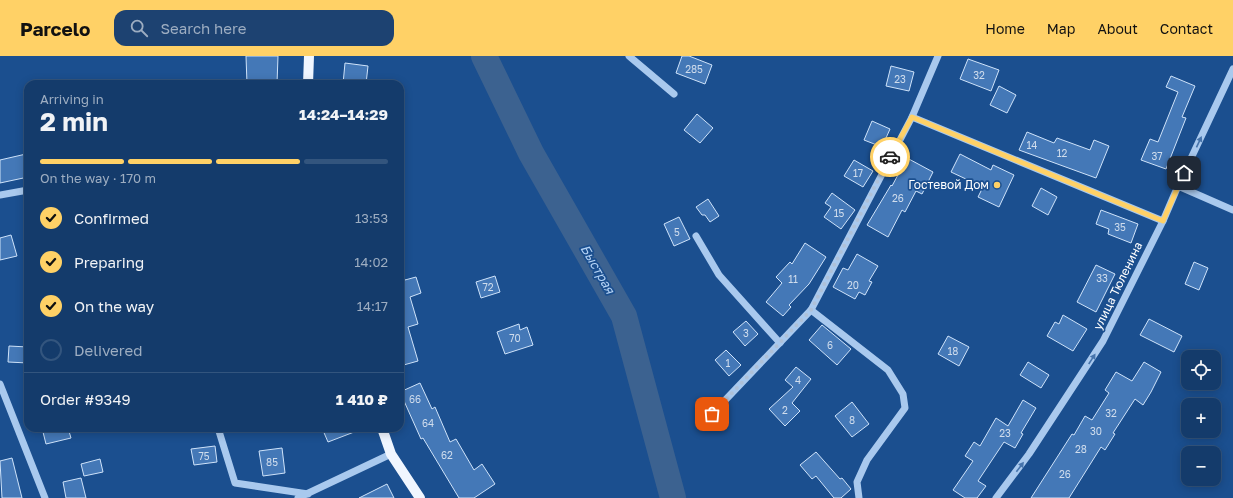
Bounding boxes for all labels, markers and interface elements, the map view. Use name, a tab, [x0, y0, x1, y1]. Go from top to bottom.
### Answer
search box	[114, 10, 394, 46]
text: Parcelo	[20, 17, 90, 40]
icon: search	[128, 17, 150, 39]
text: Search here	[160, 19, 246, 37]
text: Home	[985, 20, 1025, 37]
text: Map	[1047, 20, 1075, 37]
text: About	[1097, 20, 1138, 37]
text: Contact	[1160, 20, 1213, 37]
house number: 285	[685, 63, 703, 75]
house number: 32	[973, 69, 985, 81]
house number: 23	[894, 73, 906, 85]
text: Arriving in	[40, 91, 104, 107]
text: 14:24–14:29	[299, 105, 388, 123]
text: 2 min	[40, 106, 108, 137]
one-way arrow	[1196, 135, 1202, 147]
courier	[870, 137, 910, 177]
house number: 14	[1027, 139, 1037, 151]
icon: car	[879, 146, 901, 168]
house number: 12	[1057, 147, 1068, 159]
house number: 37	[1151, 150, 1163, 162]
pin	[1167, 156, 1201, 190]
icon: home	[1173, 162, 1195, 184]
house number: 17	[853, 167, 863, 179]
text: On the way · 170 m	[40, 170, 156, 186]
place label: Гостевой Дом	[908, 177, 989, 192]
marker: Гостевой Дом	[992, 180, 1002, 190]
house number: 26	[892, 192, 904, 204]
icon: check	[40, 207, 62, 229]
house number: 15	[834, 207, 845, 219]
text: Confirmed	[74, 209, 149, 227]
text: 13:53	[355, 210, 388, 226]
house number: 35	[1114, 221, 1126, 233]
house number: 5	[674, 226, 680, 238]
street label: улица Тюленина	[1090, 239, 1145, 332]
water label: Быстрая	[577, 241, 619, 298]
icon: check	[40, 251, 62, 273]
text: Preparing	[74, 253, 144, 271]
text: 14:02	[354, 254, 388, 270]
house number: 33	[1096, 272, 1108, 284]
house number: 11	[788, 273, 798, 285]
house number: 20	[847, 279, 859, 291]
house number: 72	[482, 281, 494, 293]
icon: check	[40, 295, 62, 317]
text: On the way	[74, 297, 154, 315]
text: 14:17	[357, 298, 388, 314]
house number: 3	[743, 327, 749, 339]
house number: 70	[509, 332, 521, 344]
house number: 6	[827, 339, 833, 351]
text: Delivered	[74, 341, 142, 359]
house number: 18	[948, 345, 958, 357]
map controls	[1181, 350, 1221, 486]
button: locate	[1181, 350, 1221, 390]
one-way arrow	[1088, 353, 1096, 364]
house number: 1	[726, 357, 731, 369]
house number: 4	[795, 374, 801, 386]
text: Order #9349	[40, 390, 131, 408]
text: 1 410 ₽	[336, 390, 388, 408]
house number: 66	[409, 393, 421, 405]
pin	[695, 397, 729, 431]
button: +	[1181, 398, 1221, 438]
icon: bag	[701, 403, 723, 425]
house number: 2	[782, 404, 788, 416]
house number: 32	[1105, 407, 1117, 419]
house number: 8	[849, 414, 855, 426]
house number: 64	[422, 417, 434, 429]
house number: 30	[1090, 425, 1102, 437]
house number: 23	[999, 427, 1011, 439]
house number: 28	[1075, 443, 1087, 455]
button: −	[1181, 446, 1221, 486]
house number: 62	[441, 449, 453, 461]
house number: 75	[198, 450, 210, 462]
house number: 85	[266, 456, 278, 468]
one-way arrow	[1015, 461, 1024, 472]
house number: 26	[1059, 468, 1071, 480]

